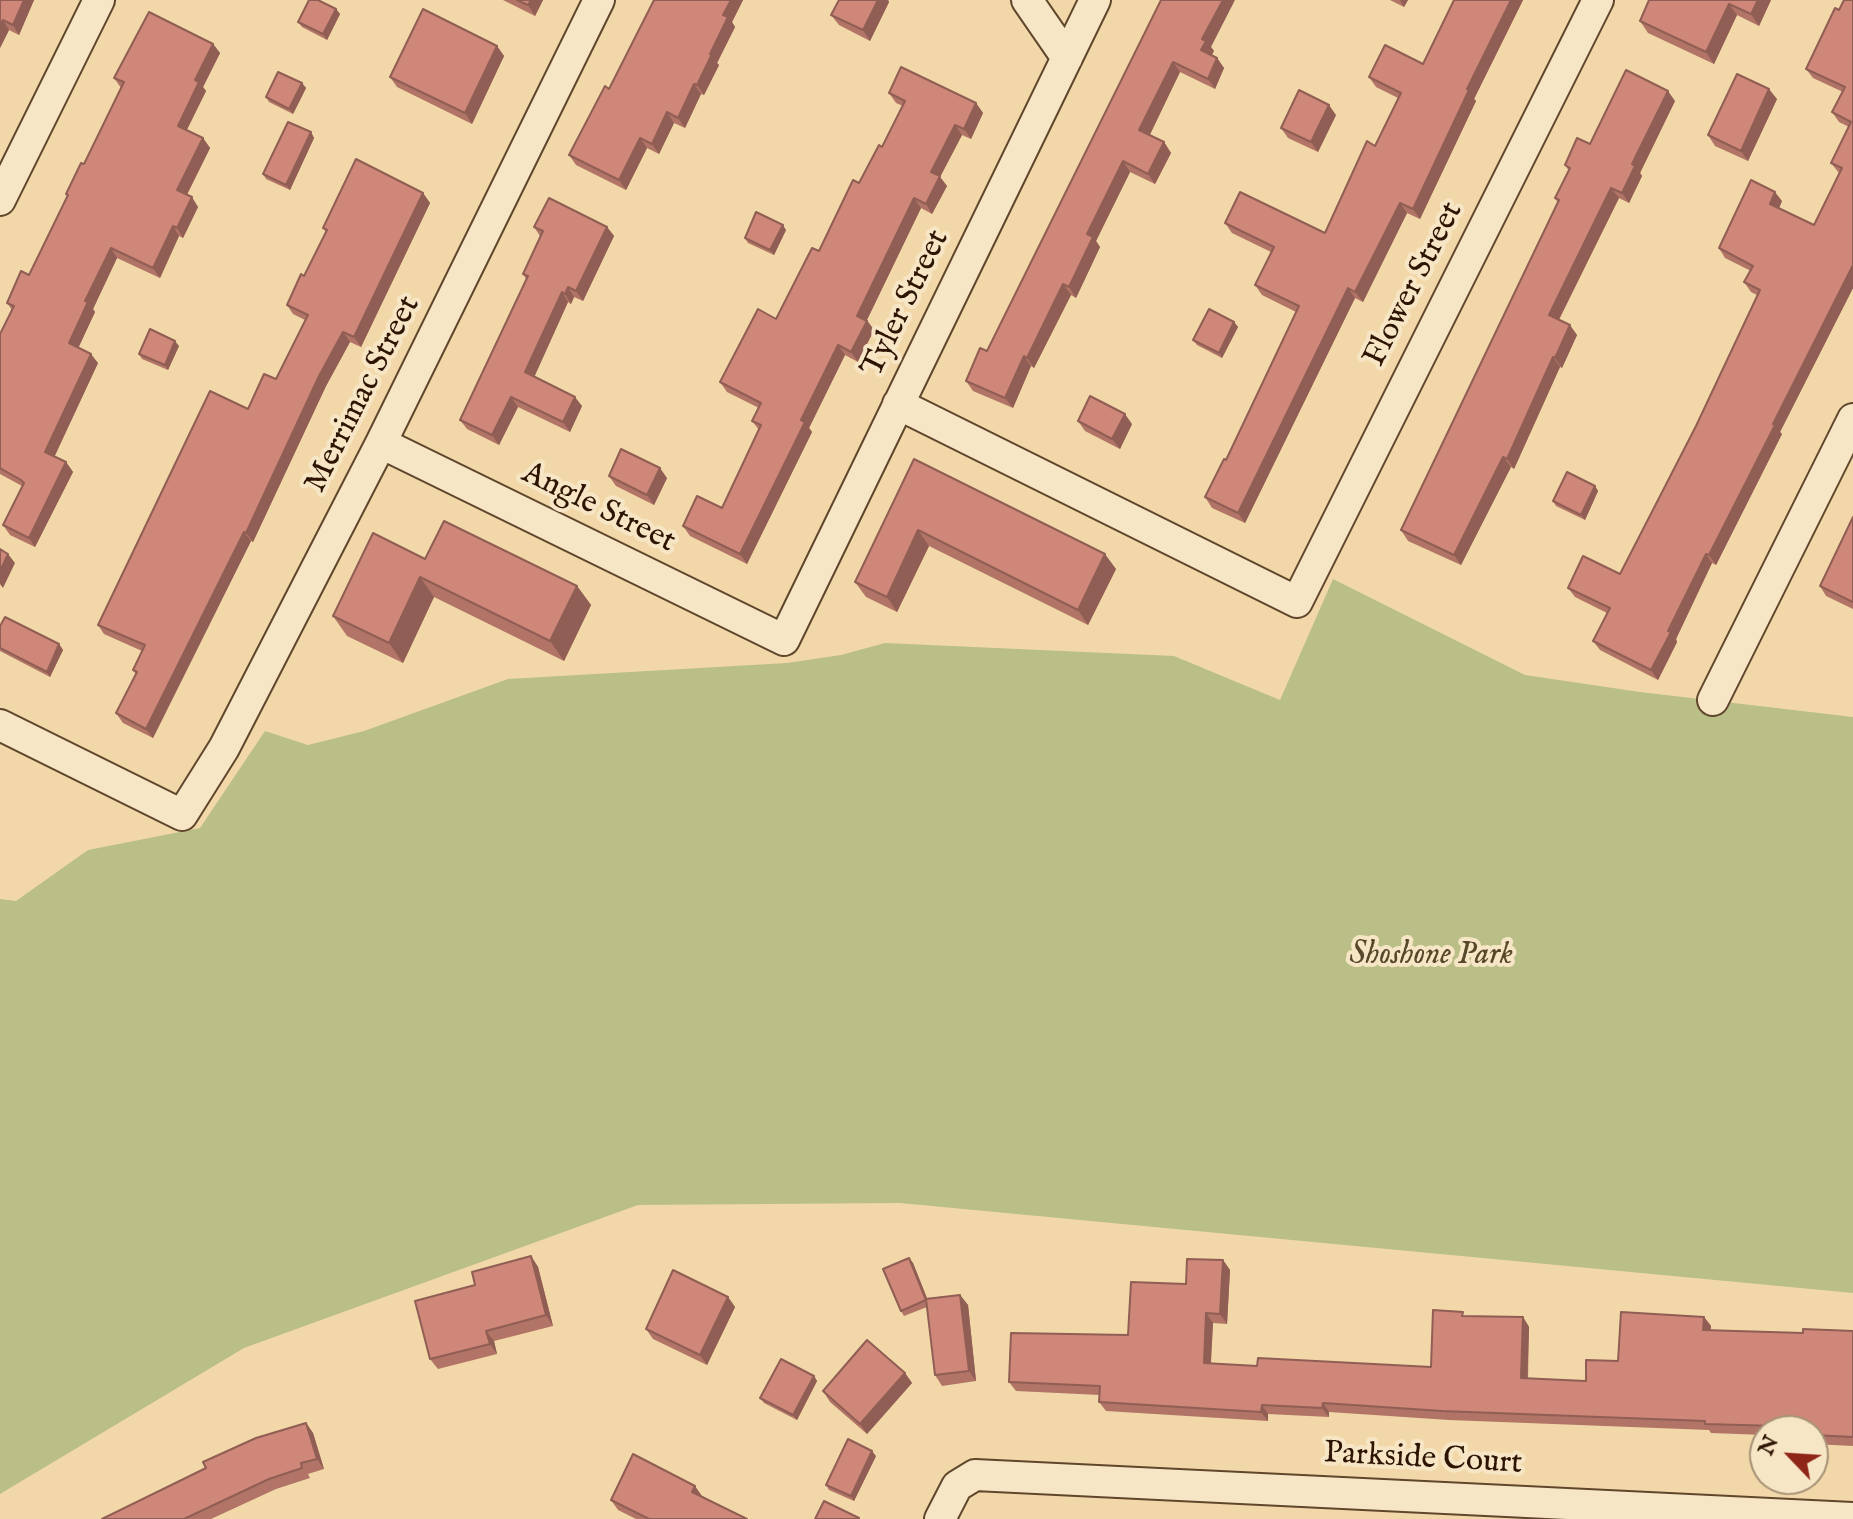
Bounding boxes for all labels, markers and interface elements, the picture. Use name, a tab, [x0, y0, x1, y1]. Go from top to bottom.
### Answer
street label: Flower Street	[1357, 196, 1473, 374]
street label: Tyler Street	[855, 224, 959, 384]
street label: Merrimac Street	[298, 290, 430, 500]
street label: Angle Street	[515, 455, 681, 563]
park label: Shoshone Park	[1349, 937, 1513, 975]
north arrow	[1749, 1415, 1829, 1495]
text: N	[1752, 1431, 1786, 1460]
street label: Parkside Court	[1323, 1436, 1523, 1484]

